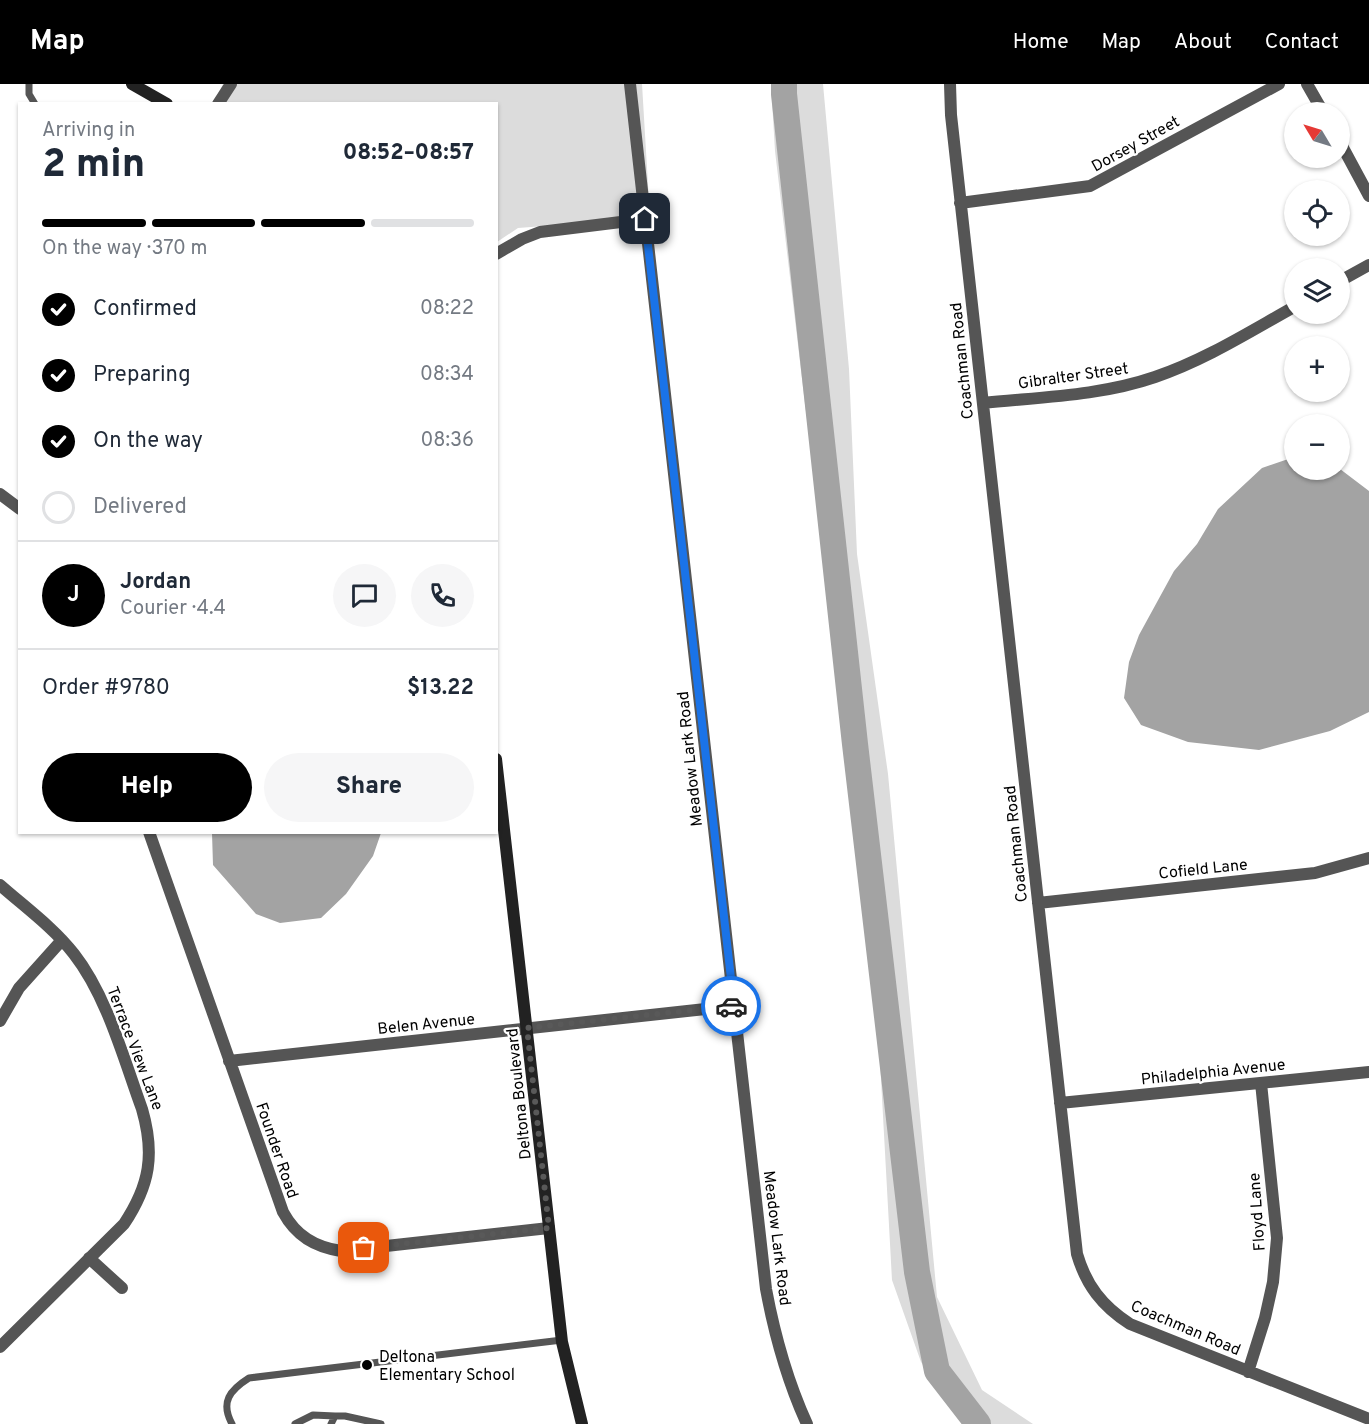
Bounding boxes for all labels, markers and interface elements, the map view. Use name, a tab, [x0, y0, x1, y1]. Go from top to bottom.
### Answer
text: Map	[30, 24, 85, 60]
text: Home	[1013, 29, 1069, 56]
text: Map	[1102, 29, 1141, 56]
text: About	[1174, 29, 1232, 56]
text: Contact	[1265, 29, 1339, 56]
north arrow	[1284, 102, 1350, 168]
map controls	[1284, 102, 1350, 480]
street label: Dorsey Street	[1088, 112, 1183, 177]
text: Arriving in	[42, 118, 135, 144]
text: 08:52–08:57	[343, 140, 474, 167]
text: 2 min	[42, 142, 145, 191]
button: locate	[1284, 180, 1350, 246]
pin	[619, 193, 670, 244]
icon: home	[628, 202, 661, 235]
text: On the way · 370 m	[42, 236, 208, 262]
button: layers	[1284, 258, 1350, 324]
icon: check	[42, 293, 75, 326]
text: Confirmed	[93, 296, 197, 323]
text: 08:22	[420, 296, 474, 322]
street label: Coachman Road	[947, 301, 979, 420]
button: +	[1284, 336, 1350, 402]
icon: check	[42, 359, 75, 392]
street label: Gibralter Street	[1017, 359, 1130, 395]
text: Preparing	[93, 362, 191, 389]
text: 08:34	[420, 362, 474, 388]
button: −	[1284, 414, 1350, 480]
icon: check	[42, 425, 75, 458]
text: On the way	[93, 428, 203, 455]
text: 08:36	[420, 428, 474, 454]
text: Delivered	[93, 494, 187, 521]
button: chat	[333, 564, 396, 627]
button: phone	[411, 564, 474, 627]
text: Jordan	[120, 569, 191, 596]
text: J	[67, 582, 80, 609]
text: Courier · 4.4	[120, 596, 226, 622]
text: Order #9780	[42, 675, 170, 702]
text: $13.22	[407, 675, 474, 702]
street label: Meadow Lark Road	[674, 690, 708, 827]
button: Help	[42, 753, 252, 822]
button: Share	[264, 753, 474, 822]
street label: Coachman Road	[1001, 784, 1033, 903]
street label: Cofield Lane	[1158, 855, 1249, 885]
courier	[701, 976, 761, 1036]
street label: Terrace View Lane	[101, 984, 167, 1113]
icon: car	[715, 990, 748, 1023]
street label: Belen Avenue	[377, 1010, 476, 1040]
street label: Deltona Boulevard	[503, 1027, 537, 1160]
street label: Philadelphia Avenue	[1140, 1055, 1286, 1091]
street label: Founder Road	[250, 1100, 302, 1201]
street label: Meadow Lark Road	[758, 1170, 794, 1307]
street label: Floyd Lane	[1245, 1172, 1271, 1252]
pin	[338, 1222, 389, 1273]
icon: bag	[347, 1231, 380, 1264]
street label: Coachman Road	[1127, 1297, 1243, 1361]
place label: Deltona Elementary School	[379, 1348, 515, 1386]
marker: Deltona Elementary School	[360, 1358, 374, 1372]

